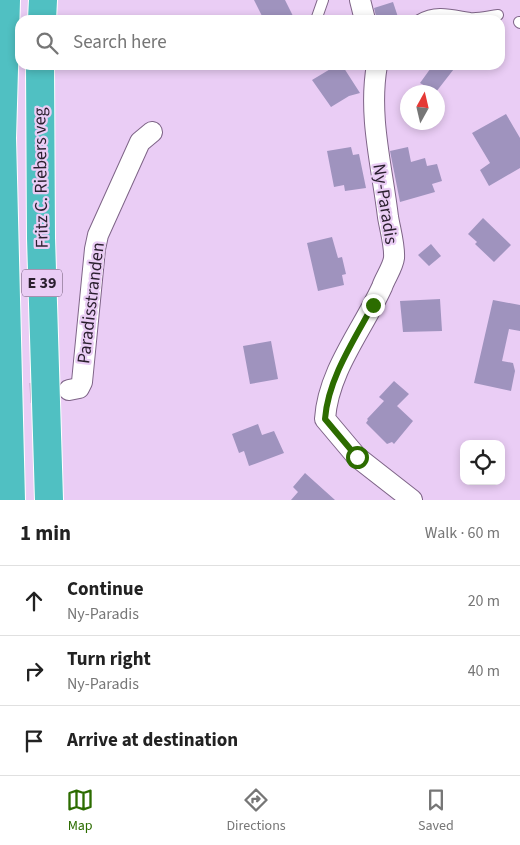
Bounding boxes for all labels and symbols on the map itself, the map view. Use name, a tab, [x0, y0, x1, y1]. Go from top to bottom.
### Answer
north arrow	[400, 85, 445, 130]
street label: Fritz C. Riebers veg	[27, 107, 55, 249]
street label: Ny-Paradis	[366, 162, 404, 246]
street label: Paradisstranden	[71, 241, 111, 365]
road number: E 39	[22, 270, 62, 296]
route end	[362, 294, 385, 317]
route start	[346, 446, 369, 469]

